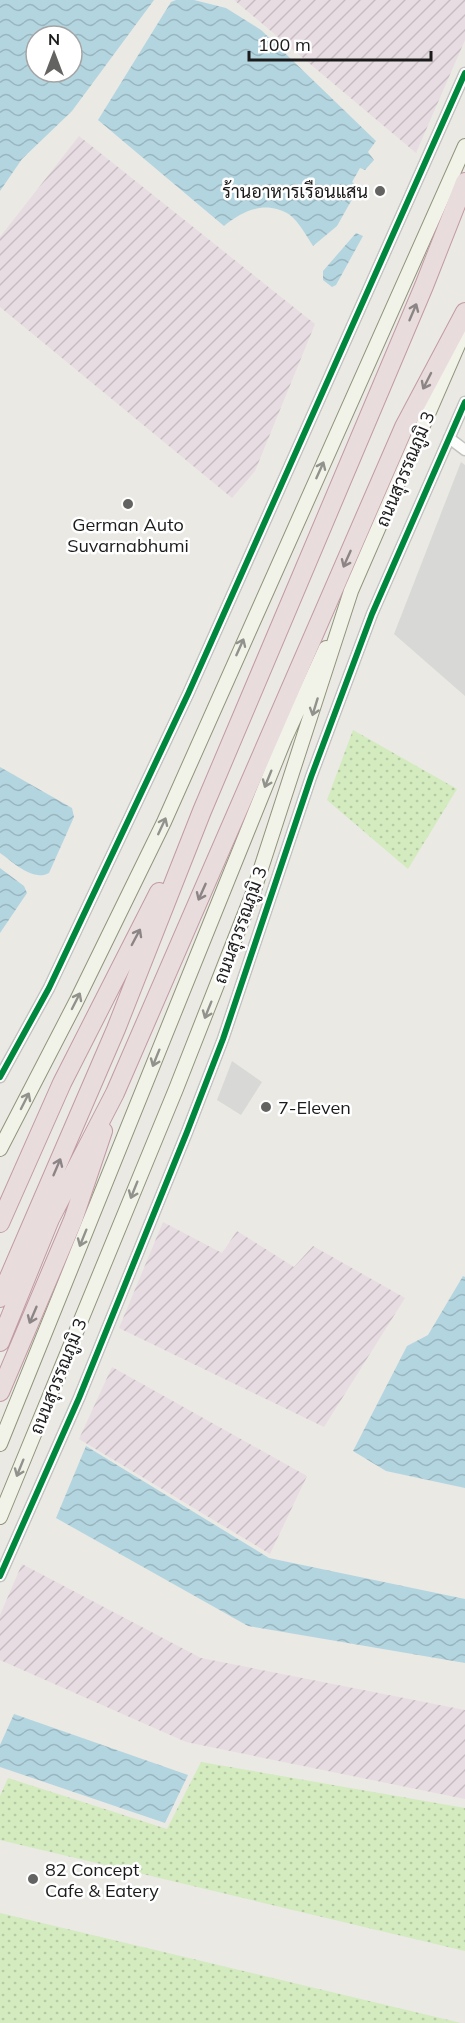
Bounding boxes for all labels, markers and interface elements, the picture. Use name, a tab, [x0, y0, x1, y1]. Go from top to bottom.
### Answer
north arrow	[24, 24, 84, 84]
scale bar	[249, 24, 430, 62]
text: N	[48, 29, 60, 49]
text: 100 m	[258, 33, 311, 56]
place label: ร้านอาหารเรือนแสน	[222, 180, 368, 203]
marker: ร้านอาหารเรือนแสน	[373, 184, 387, 198]
one-way arrow	[408, 304, 419, 322]
one-way arrow	[421, 372, 432, 390]
street label: ถนนสุวรรณภูมิ 3	[370, 408, 441, 531]
one-way arrow	[314, 461, 326, 479]
marker: German Auto Suvarnabhumi	[121, 497, 135, 511]
place label: German Auto Suvarnabhumi	[67, 513, 189, 557]
one-way arrow	[340, 550, 352, 568]
one-way arrow	[234, 639, 246, 657]
one-way arrow	[309, 697, 320, 716]
one-way arrow	[262, 770, 273, 788]
one-way arrow	[156, 817, 168, 835]
street label: ถนนสุวรรณภูมิ 3	[208, 863, 274, 987]
one-way arrow	[196, 882, 207, 901]
one-way arrow	[130, 929, 142, 946]
one-way arrow	[71, 993, 83, 1011]
one-way arrow	[202, 1000, 213, 1019]
one-way arrow	[150, 1048, 161, 1066]
one-way arrow	[20, 1093, 31, 1111]
place label: 7-Eleven	[278, 1096, 351, 1119]
marker: 7-Eleven	[259, 1100, 273, 1114]
one-way arrow	[52, 1159, 63, 1177]
one-way arrow	[128, 1181, 139, 1199]
one-way arrow	[77, 1229, 88, 1247]
one-way arrow	[27, 1306, 38, 1324]
street label: ถนนสุวรรณภูมิ 3	[24, 1315, 94, 1438]
one-way arrow	[14, 1458, 25, 1477]
place label: 82 Concept Cafe & Eatery	[45, 1858, 159, 1902]
marker: 82 Concept Cafe & Eatery	[26, 1872, 40, 1886]

